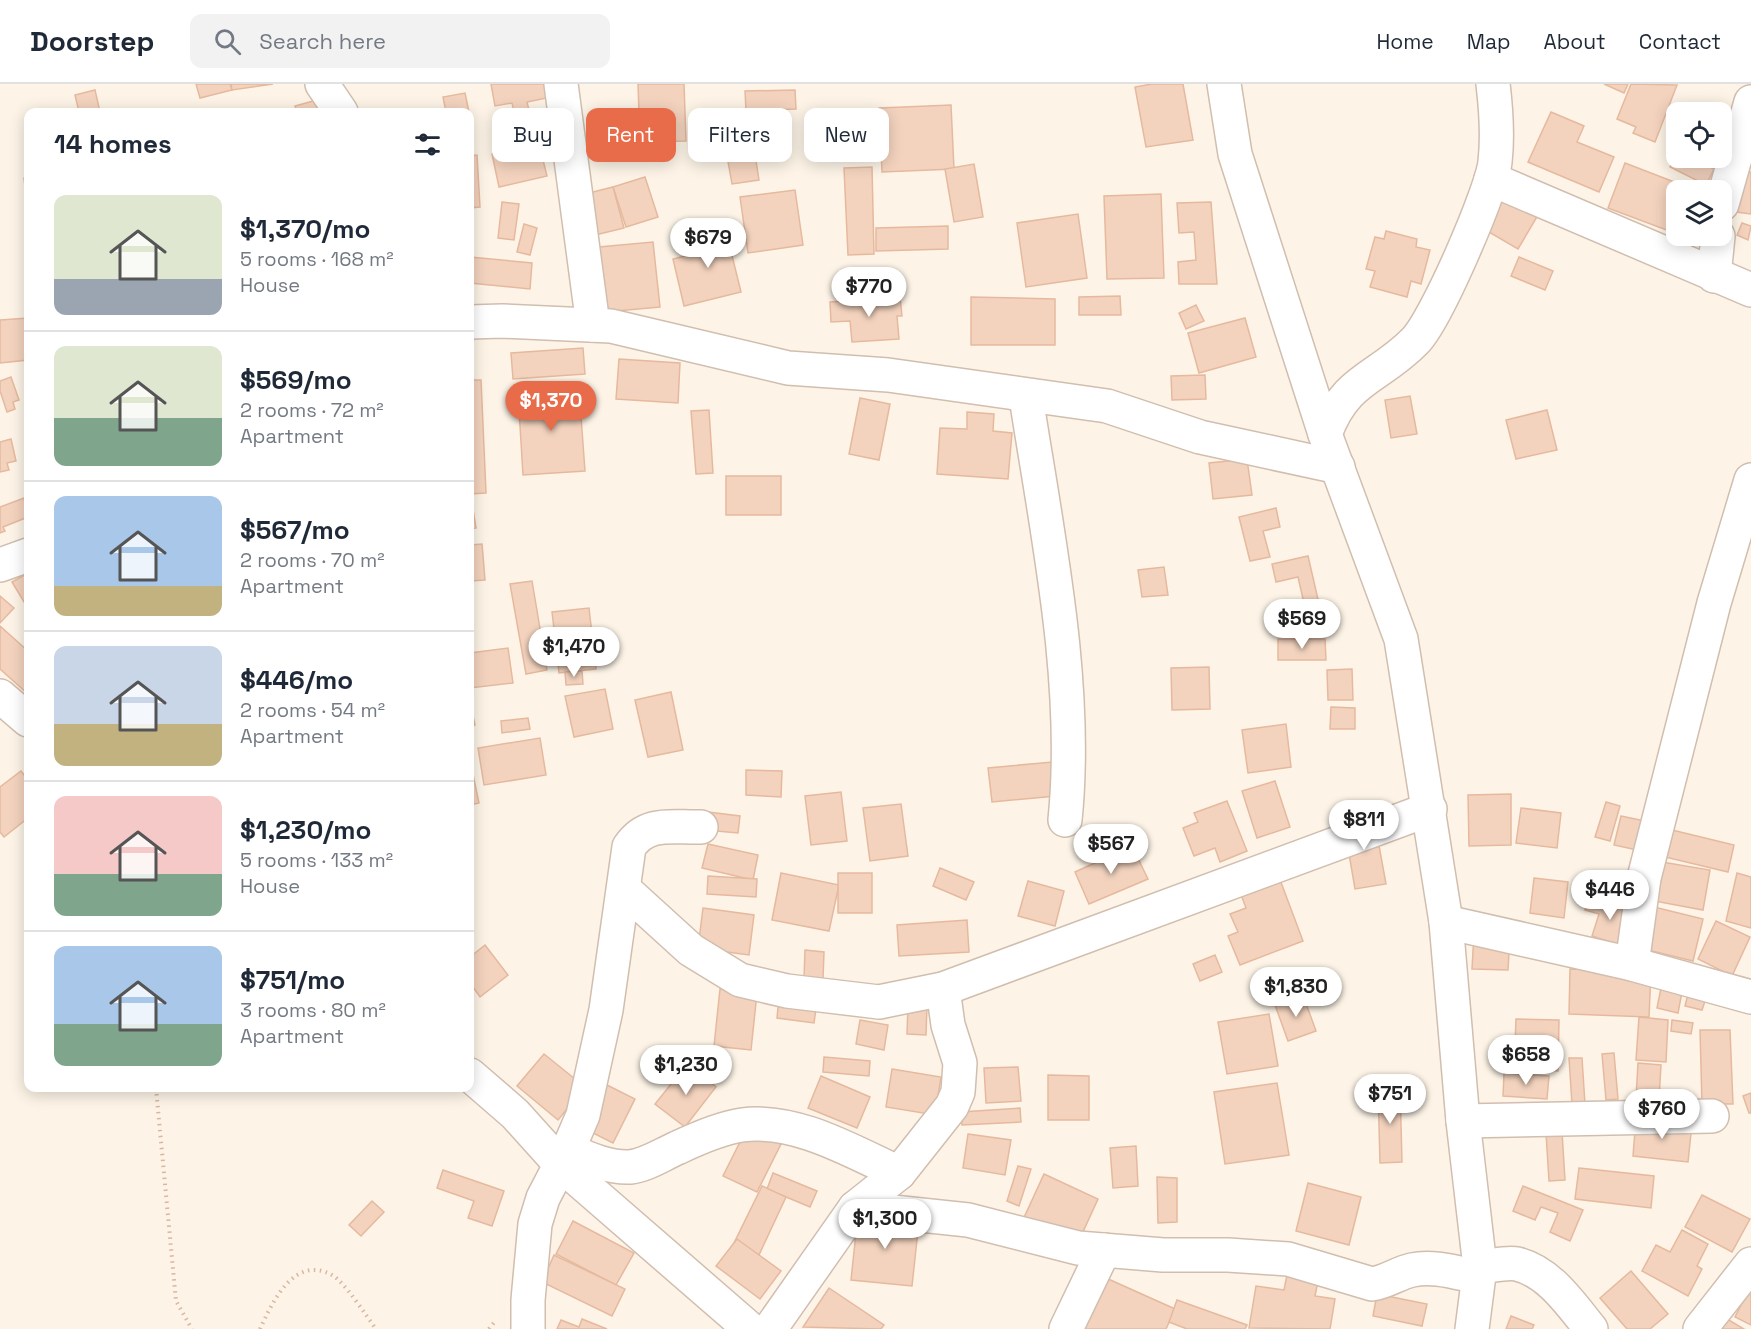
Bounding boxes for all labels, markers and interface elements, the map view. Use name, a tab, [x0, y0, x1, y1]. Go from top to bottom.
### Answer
search box	[190, 14, 610, 68]
text: Doorstep	[30, 23, 154, 59]
icon: search	[211, 25, 244, 58]
text: Search here	[259, 27, 386, 55]
text: Home	[1376, 28, 1434, 55]
text: Map	[1467, 28, 1511, 55]
text: About	[1544, 28, 1606, 55]
text: Contact	[1639, 28, 1721, 55]
map controls	[1666, 102, 1732, 246]
button: locate	[1666, 102, 1732, 168]
chip: Buy	[492, 108, 574, 162]
chip: Rent	[586, 108, 676, 162]
chip: Filters	[688, 108, 792, 162]
chip: New	[804, 108, 889, 162]
text: 14 homes	[54, 127, 172, 161]
icon: filters	[411, 128, 444, 161]
button: layers	[1666, 180, 1732, 246]
text: $1,370/mo	[240, 212, 370, 246]
pin: $679	[672, 218, 744, 269]
icon: home	[102, 219, 174, 291]
text: $679	[684, 224, 732, 250]
text: 5 rooms · 168 m²	[240, 246, 394, 272]
pin: $770	[833, 267, 905, 318]
text: House	[240, 272, 300, 298]
text: $770	[845, 273, 893, 299]
text: $569/mo	[240, 363, 352, 397]
icon: home	[102, 370, 174, 442]
pin: $1,370	[502, 381, 600, 432]
text: $1,370	[519, 387, 583, 413]
text: 2 rooms · 72 m²	[240, 397, 384, 423]
text: Apartment	[240, 423, 344, 449]
text: $567/mo	[240, 513, 350, 547]
icon: home	[102, 520, 174, 592]
text: 2 rooms · 70 m²	[240, 547, 384, 573]
text: Apartment	[240, 573, 344, 599]
pin: $569	[1266, 599, 1338, 650]
text: $569	[1278, 605, 1326, 631]
pin: $1,470	[525, 627, 623, 678]
text: $1,470	[543, 633, 605, 659]
text: $446/mo	[240, 663, 353, 697]
icon: home	[102, 670, 174, 742]
text: 2 rooms · 54 m²	[240, 697, 385, 723]
text: Apartment	[240, 723, 344, 749]
pin: $811	[1328, 800, 1400, 851]
text: $811	[1343, 806, 1385, 832]
text: $1,230/mo	[240, 813, 371, 847]
icon: home	[102, 820, 174, 892]
pin: $567	[1075, 824, 1147, 875]
text: $567	[1087, 830, 1135, 856]
text: 5 rooms · 133 m²	[240, 847, 393, 873]
pin: $446	[1574, 870, 1646, 921]
text: House	[240, 873, 300, 899]
text: $446	[1585, 876, 1635, 902]
text: $751/mo	[240, 963, 345, 997]
pin: $1,830	[1247, 967, 1345, 1018]
icon: home	[102, 970, 174, 1042]
text: $1,830	[1264, 973, 1328, 999]
text: 3 rooms · 80 m²	[240, 997, 386, 1023]
text: Apartment	[240, 1023, 344, 1049]
pin: $658	[1490, 1035, 1562, 1086]
text: $658	[1502, 1041, 1550, 1067]
pin: $1,230	[637, 1045, 735, 1096]
text: $1,230	[654, 1051, 718, 1077]
pin: $751	[1354, 1074, 1426, 1125]
text: $751	[1368, 1080, 1412, 1106]
pin: $760	[1626, 1089, 1698, 1140]
text: $760	[1638, 1095, 1686, 1121]
pin: $1,300	[836, 1199, 934, 1250]
text: $1,300	[852, 1205, 918, 1231]

